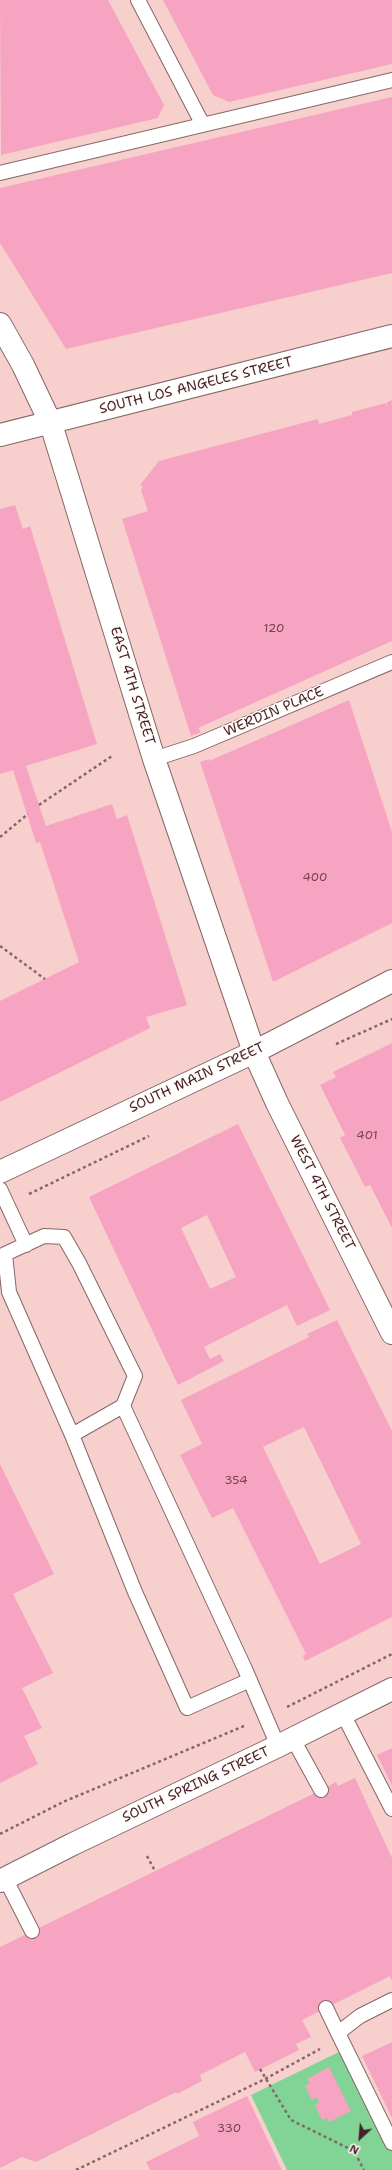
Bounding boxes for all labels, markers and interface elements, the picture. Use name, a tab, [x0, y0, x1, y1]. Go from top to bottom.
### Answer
street label: SOUTH LOS ANGELES STREET	[97, 354, 295, 418]
house number: 120	[264, 622, 284, 636]
street label: EAST 4TH STREET	[106, 625, 158, 747]
street label: WERDIN PLACE	[222, 683, 326, 741]
house number: 400	[302, 871, 328, 885]
street label: SOUTH MAIN STREET	[127, 1039, 267, 1117]
house number: 401	[356, 1129, 378, 1143]
street label: WEST 4TH STREET	[286, 1133, 358, 1253]
house number: 354	[224, 1474, 248, 1488]
street label: SOUTH SPRING STREET	[120, 1743, 272, 1827]
north arrow	[340, 2118, 380, 2158]
house number: 330	[217, 2122, 241, 2136]
text: N	[347, 2141, 362, 2158]

